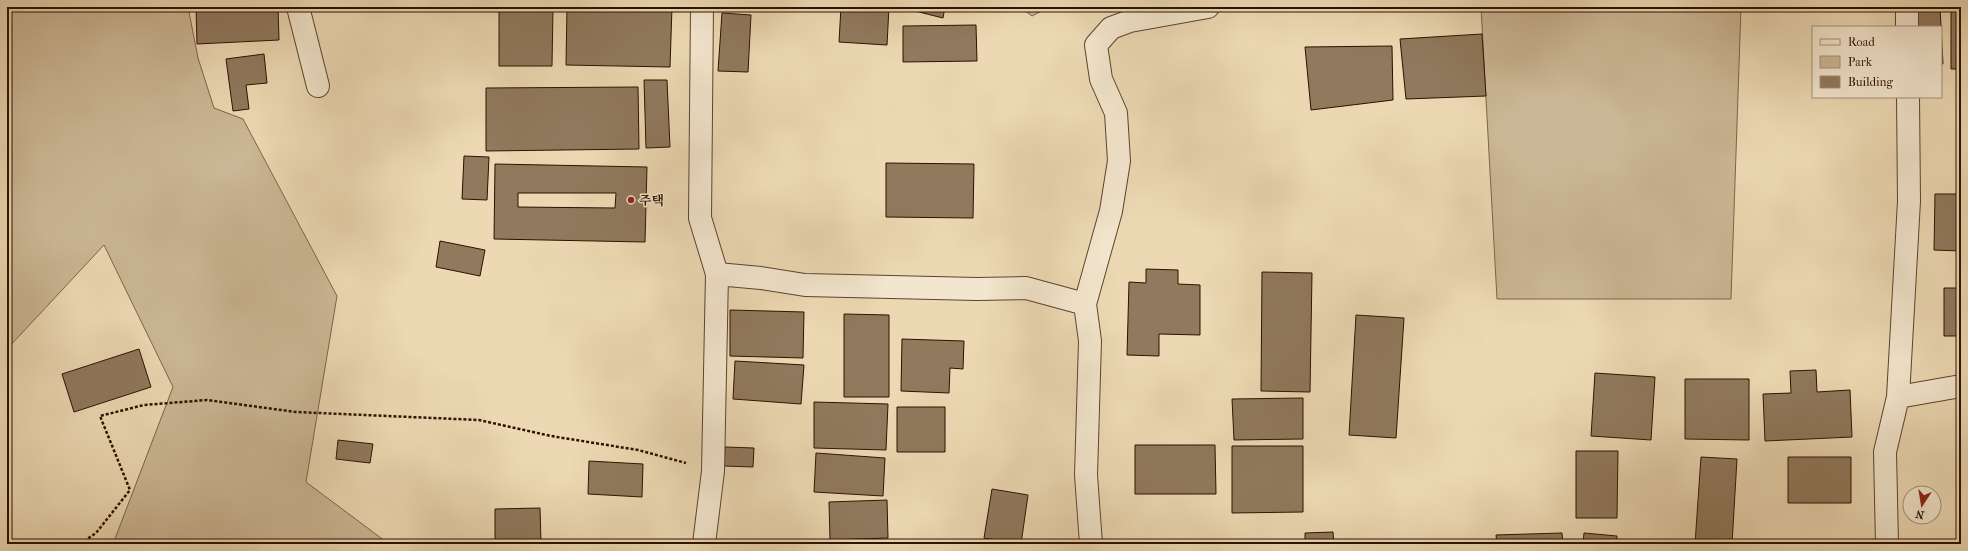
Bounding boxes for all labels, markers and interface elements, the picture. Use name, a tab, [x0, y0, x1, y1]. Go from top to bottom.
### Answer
legend	[1812, 26, 1942, 98]
text: Road	[1848, 35, 1875, 49]
text: Park	[1848, 55, 1873, 69]
text: Building	[1848, 75, 1893, 89]
place label: 주택	[639, 193, 664, 208]
marker: 주택	[626, 195, 636, 205]
north arrow	[1902, 485, 1942, 525]
text: N	[1914, 507, 1925, 522]

